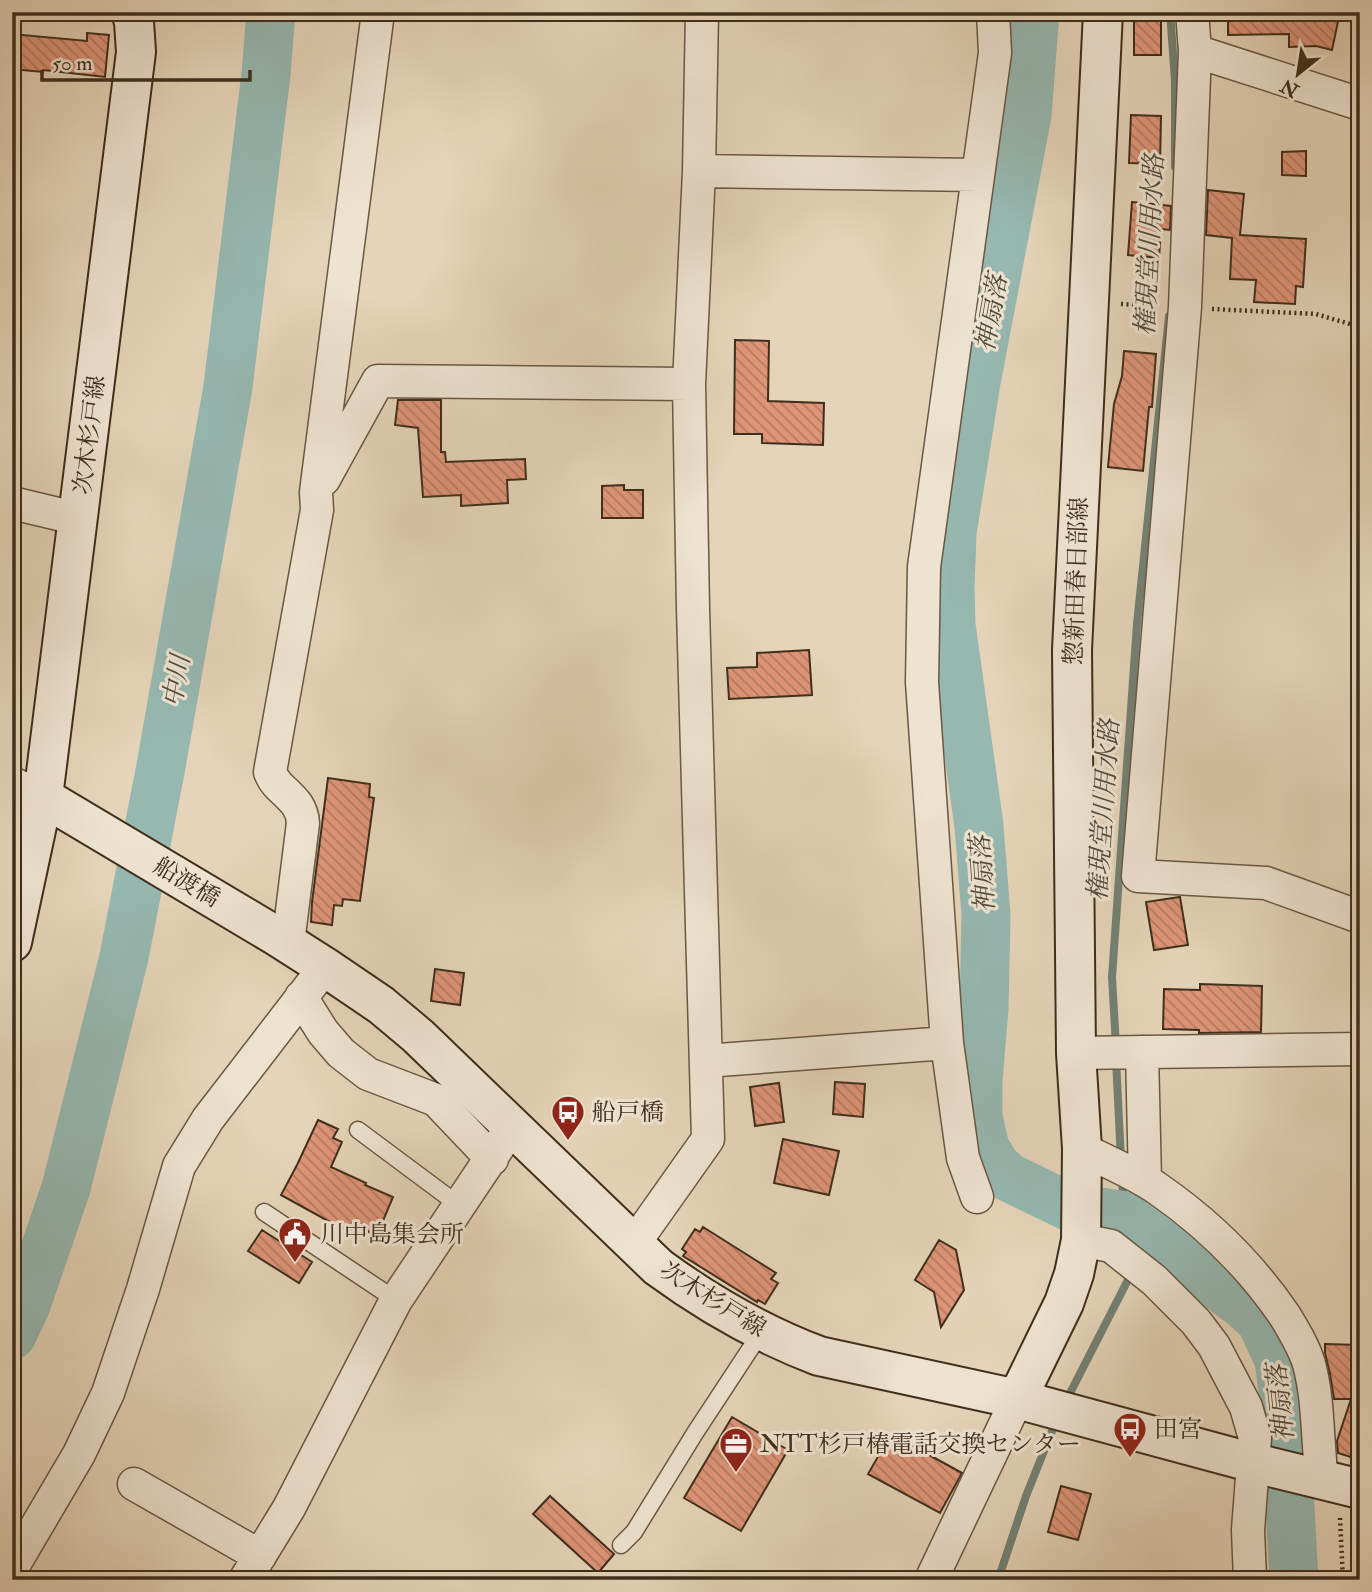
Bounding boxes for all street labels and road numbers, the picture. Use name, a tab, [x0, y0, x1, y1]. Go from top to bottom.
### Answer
street label: 次木杉戸線	[67, 374, 112, 497]
street label: 惣新田春日部線	[1058, 497, 1095, 666]
street label: 船渡橋	[148, 851, 226, 914]
street label: 次木杉戸線	[654, 1254, 772, 1344]

